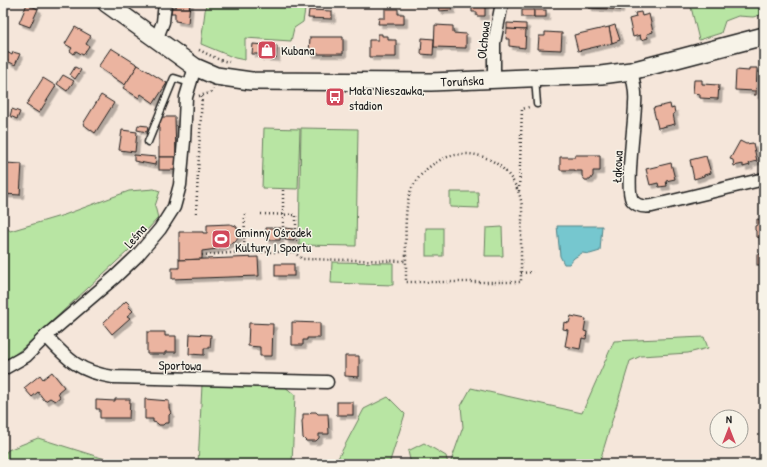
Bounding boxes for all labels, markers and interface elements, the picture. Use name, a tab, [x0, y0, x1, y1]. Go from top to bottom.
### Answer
street label: Olchowa	[472, 20, 494, 60]
shop icon: Kubana	[256, 39, 278, 61]
place label: Kubana	[281, 41, 314, 59]
street label: Toruńska	[440, 71, 484, 91]
place label: Mała Nieszawka, stadion	[349, 81, 425, 114]
bus stop icon: Mała Nieszawka, stadion	[324, 86, 346, 108]
street label: Łąkowa	[607, 150, 627, 184]
street label: Leśna	[120, 220, 150, 252]
place label: Gminny Ośrodek Kultury I Sportu	[235, 223, 312, 256]
sports icon: Gminny Ośrodek Kultury I Sportu	[210, 228, 232, 250]
street label: Sportowa	[159, 356, 201, 374]
north arrow	[709, 409, 749, 449]
text: N	[726, 412, 732, 426]

